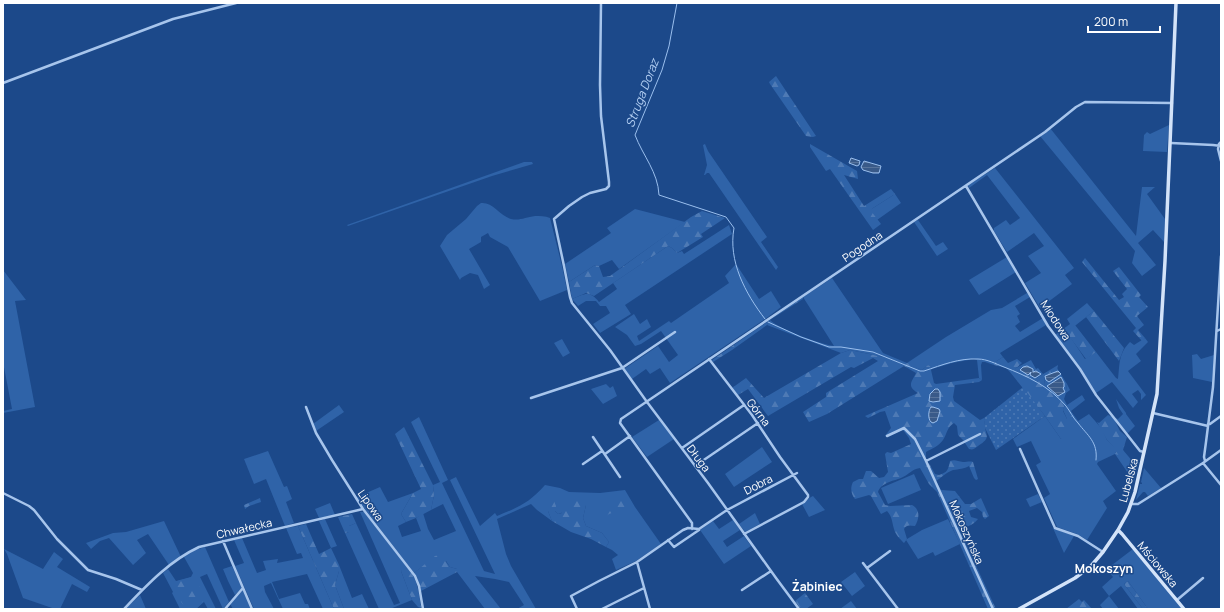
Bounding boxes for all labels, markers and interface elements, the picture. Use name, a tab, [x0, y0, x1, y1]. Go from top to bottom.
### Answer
scale bar	[1088, 8, 1160, 34]
text: 200 m	[1094, 13, 1128, 30]
water label: Struga Doraz	[621, 55, 663, 130]
street label: Pogodna	[839, 227, 885, 265]
street label: Miodowa	[1037, 297, 1075, 343]
street label: Górna	[744, 395, 774, 429]
street label: Długa	[684, 441, 714, 475]
street label: Lubelska	[1115, 456, 1141, 504]
street label: Dobra	[741, 470, 775, 498]
street label: Lipowa	[355, 486, 387, 524]
street label: Mokoszyńska	[946, 498, 988, 566]
street label: Chwałecka	[215, 514, 273, 542]
street label: Mściowska	[1134, 538, 1182, 590]
district label: Mokoszyn	[1075, 560, 1133, 577]
district label: Żabiniec	[792, 578, 842, 595]

